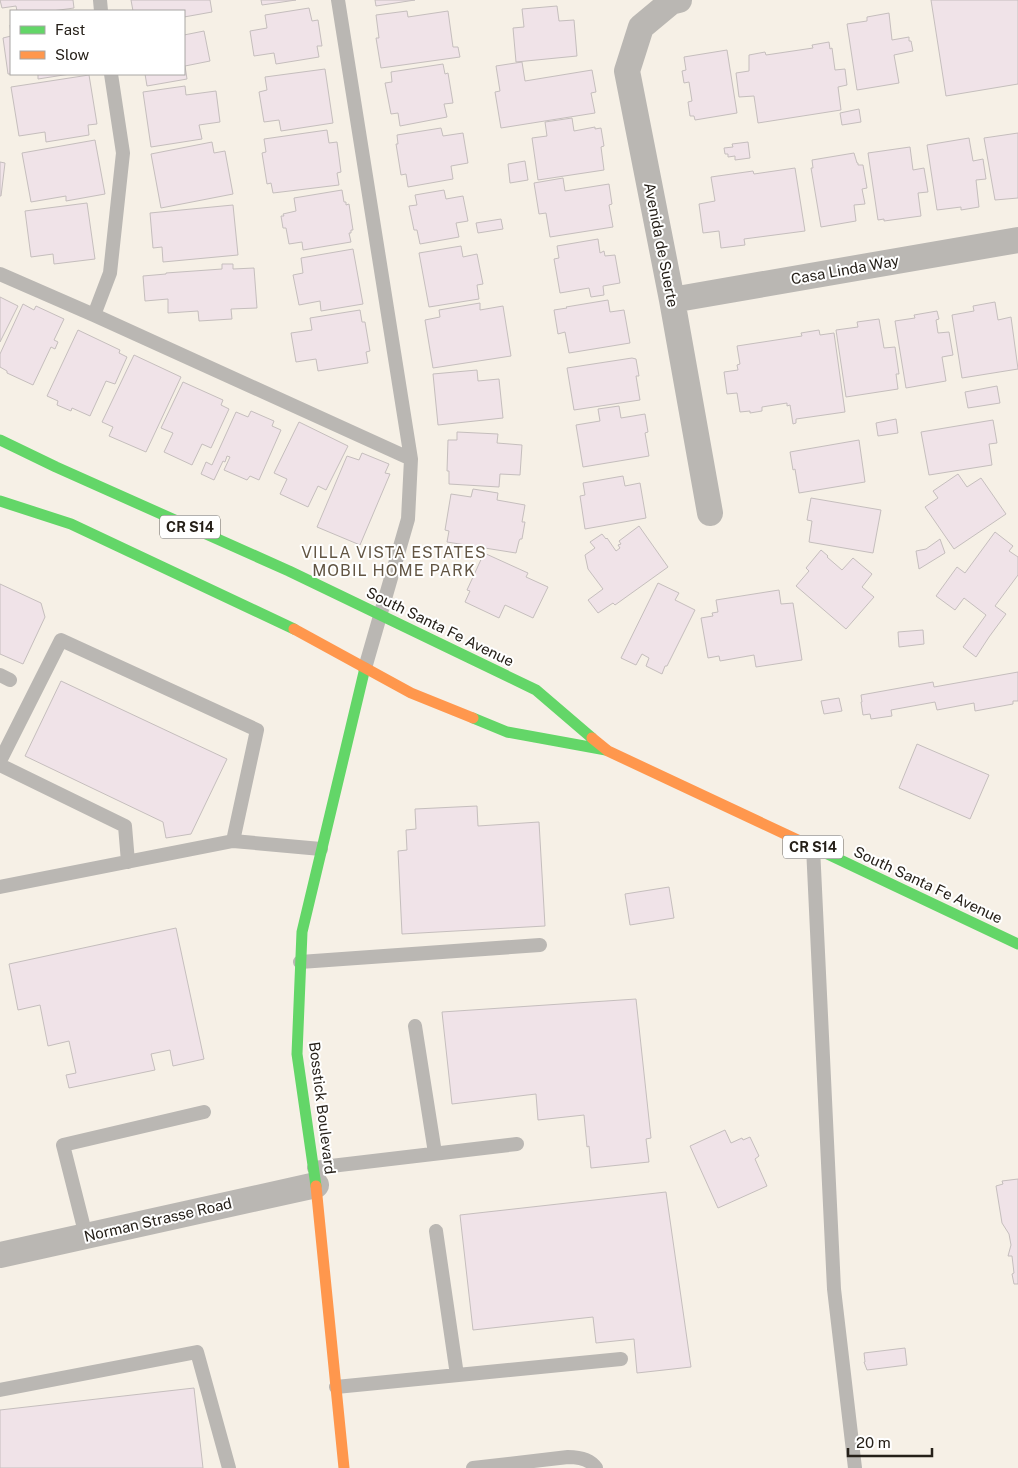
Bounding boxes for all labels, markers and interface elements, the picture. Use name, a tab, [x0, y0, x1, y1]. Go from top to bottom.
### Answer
legend	[10, 10, 185, 75]
text: Fast	[55, 21, 85, 38]
text: Slow	[55, 46, 90, 63]
street label: Avenida de Suerte	[641, 181, 682, 309]
street label: Casa Linda Way	[790, 252, 900, 287]
road number: CR S14	[160, 516, 220, 538]
district label: VILLA VISTA ESTATES MOBIL HOME PARK	[301, 543, 487, 580]
street label: South Santa Fe Avenue	[364, 583, 517, 670]
road number: CR S14	[783, 836, 843, 859]
street label: South Santa Fe Avenue	[851, 843, 1005, 926]
street label: Bosstick Boulevard	[306, 1041, 339, 1175]
street label: Norman Strasse Road	[82, 1194, 233, 1245]
scale bar	[848, 1426, 932, 1458]
text: 20 m	[856, 1434, 891, 1451]

